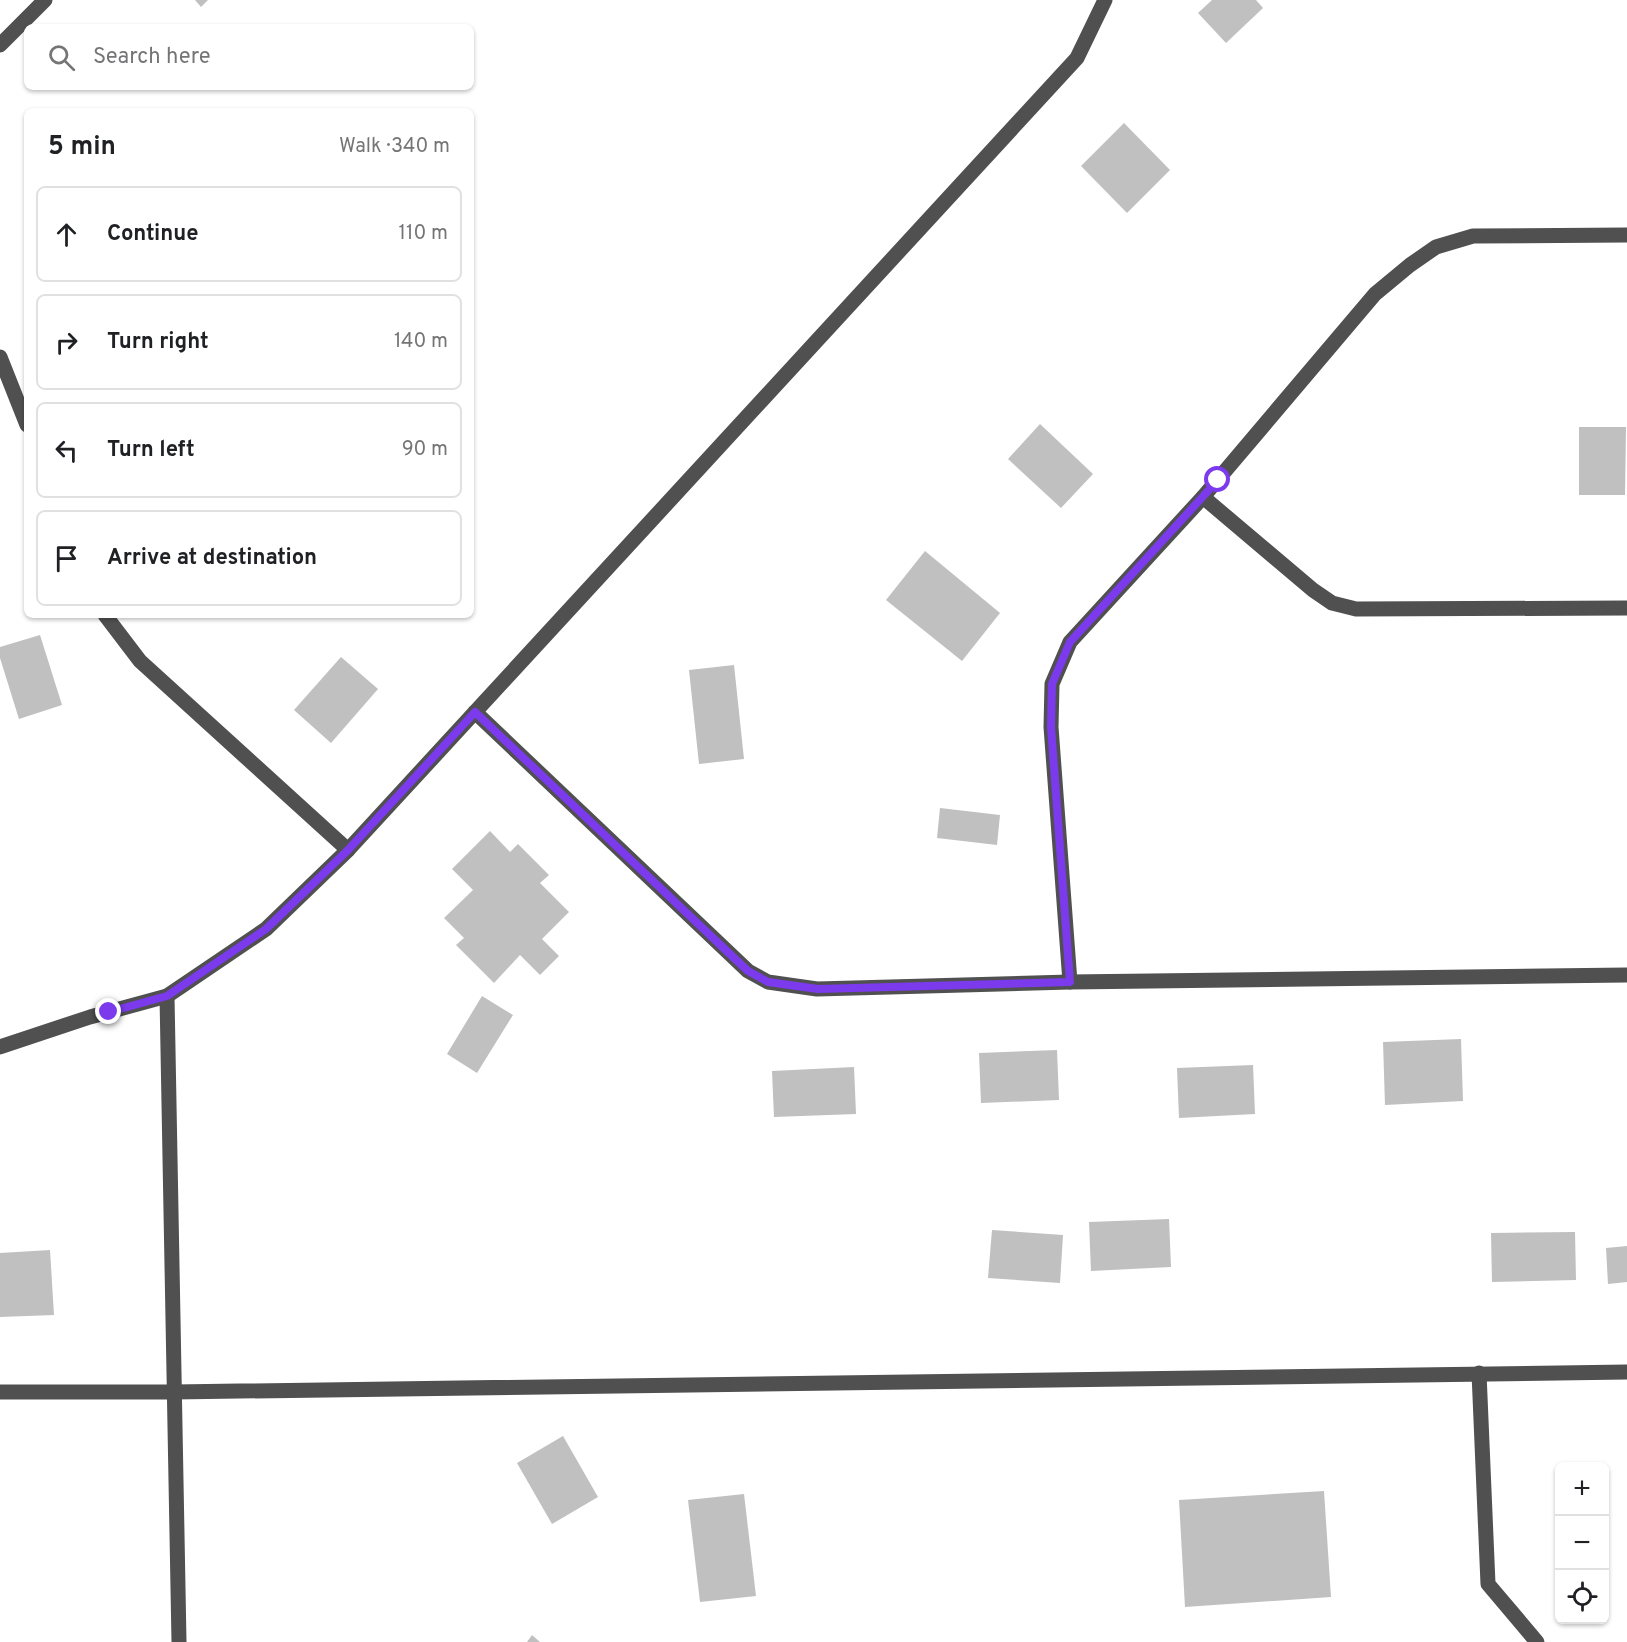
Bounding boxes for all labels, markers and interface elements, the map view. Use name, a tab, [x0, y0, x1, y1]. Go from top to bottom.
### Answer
search box	[24, 24, 474, 90]
icon: search	[45, 41, 78, 74]
text: Search here	[93, 44, 211, 71]
text: 5 min	[48, 131, 116, 164]
text: Walk · 340 m	[339, 134, 450, 160]
icon: ahead	[50, 218, 83, 251]
text: Continue	[107, 221, 198, 248]
text: 110 m	[399, 221, 448, 247]
icon: right	[50, 326, 83, 359]
text: Turn right	[107, 329, 209, 356]
text: 140 m	[394, 329, 448, 355]
icon: left	[50, 434, 83, 467]
text: Turn left	[107, 437, 195, 464]
text: 90 m	[402, 437, 448, 463]
route start	[1204, 466, 1230, 492]
icon: arrive	[50, 542, 83, 575]
text: Arrive at destination	[107, 545, 317, 572]
route end	[95, 998, 121, 1024]
map controls	[1555, 1462, 1609, 1624]
button: +	[1555, 1462, 1609, 1516]
button: −	[1555, 1516, 1609, 1570]
button: locate	[1555, 1570, 1609, 1624]

